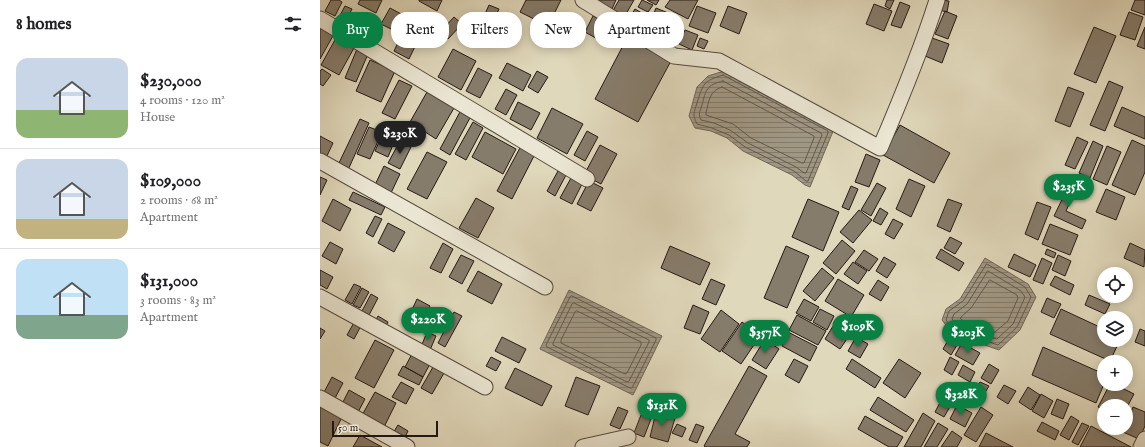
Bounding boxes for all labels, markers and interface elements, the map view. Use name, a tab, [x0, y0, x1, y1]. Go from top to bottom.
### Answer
chip: Buy	[332, 12, 383, 48]
chip: Rent	[391, 12, 449, 48]
chip: Filters	[457, 12, 522, 48]
chip: New	[530, 12, 586, 48]
chip: Apartment	[594, 12, 684, 48]
icon: filters	[282, 13, 304, 35]
text: 8 homes	[16, 14, 71, 35]
text: $230,000	[140, 71, 202, 92]
icon: home	[48, 74, 96, 122]
text: 4 rooms · 120 m²	[140, 92, 225, 109]
text: House	[140, 109, 175, 126]
pin: $230K	[372, 121, 428, 155]
text: $230K	[383, 125, 417, 142]
text: $109,000	[140, 171, 201, 192]
pin: $235K	[1041, 174, 1097, 208]
icon: home	[48, 175, 96, 223]
text: $235K	[1053, 178, 1085, 195]
text: 2 rooms · 68 m²	[140, 192, 218, 209]
text: Apartment	[140, 209, 198, 226]
map controls	[1097, 267, 1133, 435]
button: locate	[1097, 267, 1133, 303]
text: $131,000	[140, 271, 198, 292]
icon: home	[48, 275, 96, 323]
text: 3 rooms · 83 m²	[140, 292, 216, 309]
pin: $220K	[400, 307, 456, 341]
text: Apartment	[140, 309, 198, 326]
text: $220K	[410, 311, 446, 328]
button: layers	[1097, 311, 1133, 347]
pin: $109K	[830, 314, 886, 348]
text: $109K	[841, 318, 875, 335]
pin: $357K	[737, 320, 793, 354]
pin: $203K	[940, 320, 996, 354]
text: $357K	[749, 324, 781, 341]
text: $203K	[951, 324, 985, 341]
button: +	[1097, 355, 1133, 391]
pin: $328K	[933, 382, 989, 416]
text: $328K	[945, 386, 977, 403]
pin: $131K	[634, 393, 690, 427]
text: $131K	[646, 397, 678, 414]
button: −	[1097, 399, 1133, 435]
scale bar	[332, 419, 438, 438]
text: 50 m	[338, 421, 358, 435]

